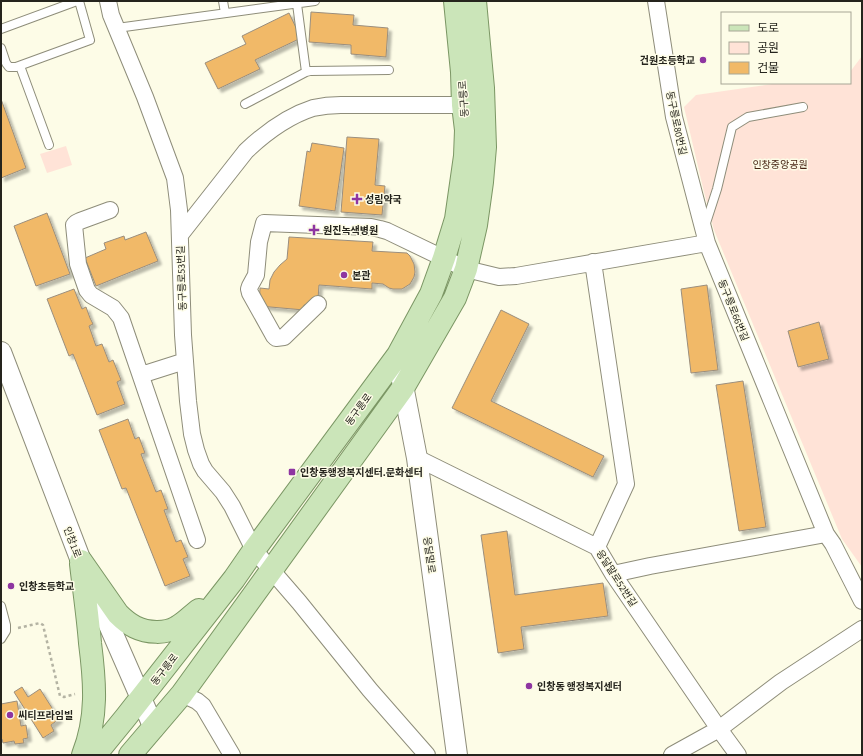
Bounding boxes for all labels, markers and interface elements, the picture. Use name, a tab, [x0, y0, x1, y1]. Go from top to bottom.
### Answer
legend	[721, 12, 851, 84]
text: 도로	[757, 20, 779, 37]
text: 공원	[757, 40, 779, 57]
place label: 건원초등학교	[640, 54, 695, 68]
marker: 건원초등학교	[698, 55, 708, 65]
text: 건물	[757, 60, 779, 77]
street label: 동구릉로	[456, 80, 472, 118]
street label: 동구릉로80번길	[662, 90, 690, 157]
park label: 인창중앙공원	[752, 158, 808, 172]
place label: 성림약국	[365, 193, 402, 207]
marker: 성림약국	[352, 194, 362, 204]
marker: 원진녹색병원	[308, 224, 320, 236]
place label: 원진녹색병원	[323, 224, 378, 238]
street label: 동구릉로53번길	[174, 245, 190, 311]
place label: 본관	[352, 269, 370, 283]
marker: 본관	[339, 270, 349, 280]
street label: 동구릉로66번길	[714, 278, 752, 343]
street label: 동구릉로	[342, 391, 375, 429]
place label: 인창동행정복지센터.문화센터	[300, 466, 423, 480]
marker: 인창동행정복지센터.문화센터	[287, 467, 297, 477]
street label: 인창1로	[60, 525, 84, 560]
street label: 응달말로	[420, 536, 439, 574]
street label: 응달말로52번길	[593, 547, 640, 610]
place label: 인창초등학교	[19, 580, 74, 594]
marker: 인창초등학교	[6, 581, 16, 591]
street label: 동구릉로	[148, 651, 182, 688]
place label: 인창동 행정복지센터	[537, 680, 622, 694]
marker: 인창동 행정복지센터	[524, 681, 534, 691]
place label: 씨티프라임빌	[18, 709, 73, 723]
marker: 씨티프라임빌	[5, 710, 15, 720]

